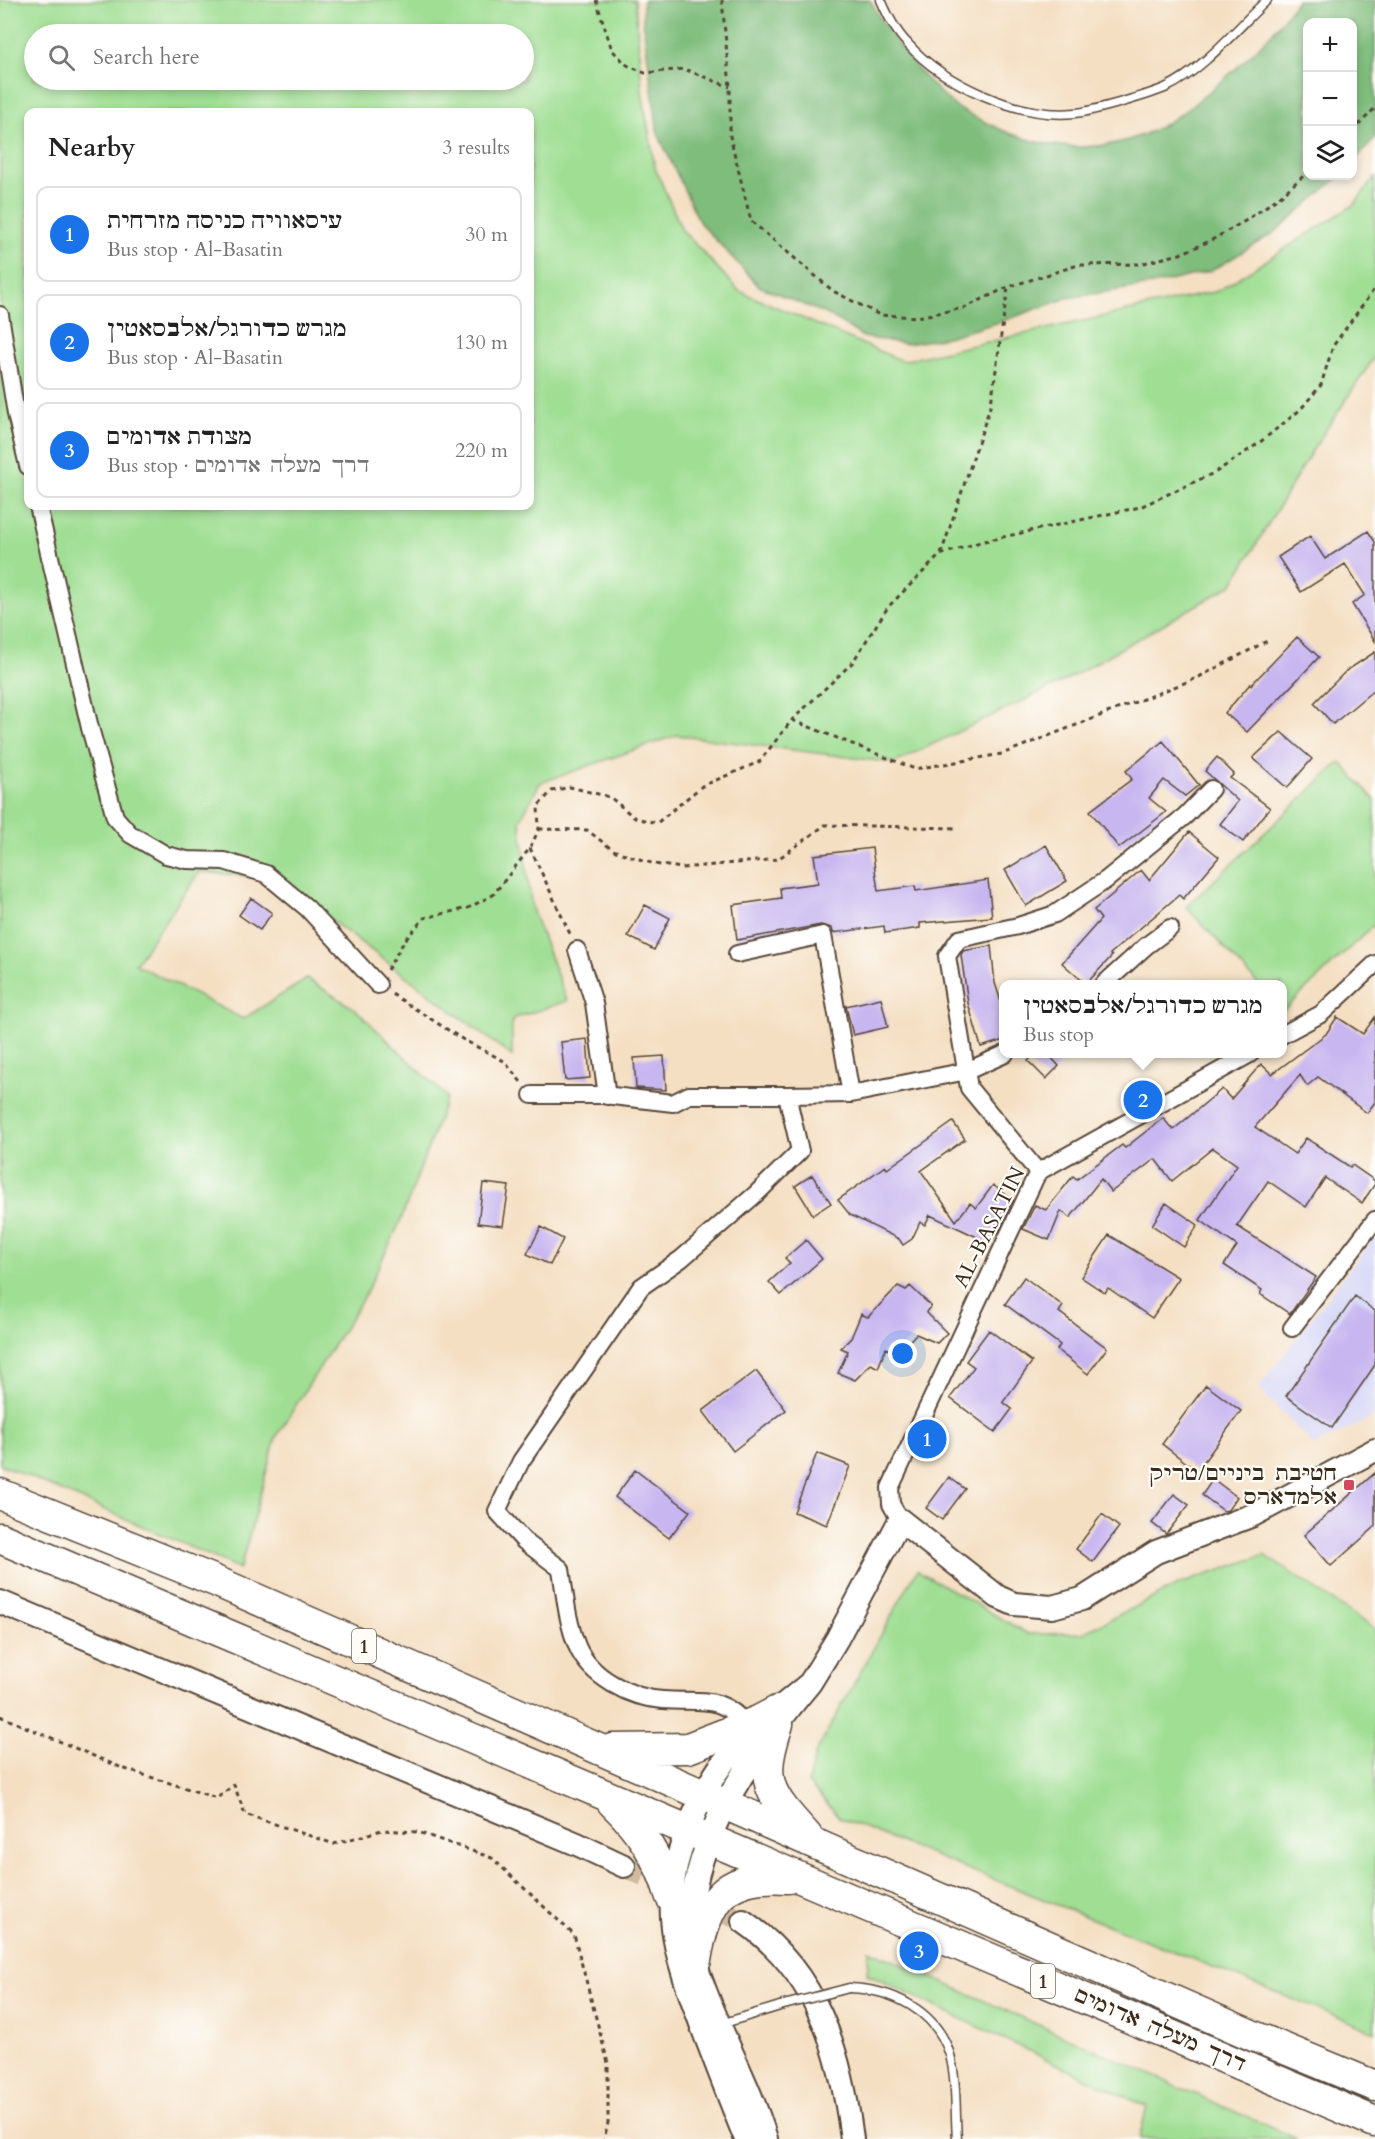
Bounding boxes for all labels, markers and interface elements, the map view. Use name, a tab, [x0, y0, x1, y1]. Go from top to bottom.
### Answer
map controls	[1303, 18, 1357, 180]
button: +	[1303, 18, 1357, 72]
search box	[24, 24, 534, 90]
icon: search	[45, 41, 78, 74]
text: Search here	[93, 42, 200, 72]
button: −	[1303, 72, 1357, 126]
button: layers	[1303, 126, 1357, 180]
text: Nearby	[48, 130, 136, 165]
text: 3 results	[442, 134, 510, 161]
text: עיסאוויה כניסה מזרחית	[107, 206, 342, 236]
text: 1	[64, 221, 75, 248]
text: 30 m	[465, 221, 508, 248]
text: Bus stop · Al-Basatin	[107, 236, 283, 263]
text: מגרש כדורגל/אלבסאטין	[107, 314, 347, 344]
text: 2	[64, 329, 75, 356]
text: 130 m	[455, 329, 508, 356]
text: Bus stop · Al-Basatin	[107, 344, 283, 371]
text: מצודת אדומים	[107, 422, 252, 452]
text: 3	[64, 437, 75, 464]
text: 220 m	[455, 437, 508, 464]
text: Bus stop · דרך מעלה אדומים	[107, 452, 370, 479]
popup	[999, 980, 1287, 1058]
text: מגרש כדורגל/אלבסאטין	[1023, 991, 1263, 1021]
text: Bus stop	[1023, 1021, 1094, 1048]
pin: 2	[1124, 1078, 1162, 1122]
street label: AL-BASATIN	[947, 1162, 1032, 1293]
your location	[888, 1339, 917, 1368]
pin: 1	[908, 1416, 946, 1462]
place label: חטיבת ביניים/טריק אלמדארס	[1150, 1459, 1337, 1512]
marker: חטיבת ביניים/טריק אלמדארס	[1342, 1478, 1356, 1492]
road number: 1	[352, 1629, 376, 1663]
pin: 3	[900, 1928, 938, 1974]
road number: 1	[1031, 1964, 1055, 1998]
street label: דרך מעלה אדומים	[1069, 1980, 1250, 2079]

